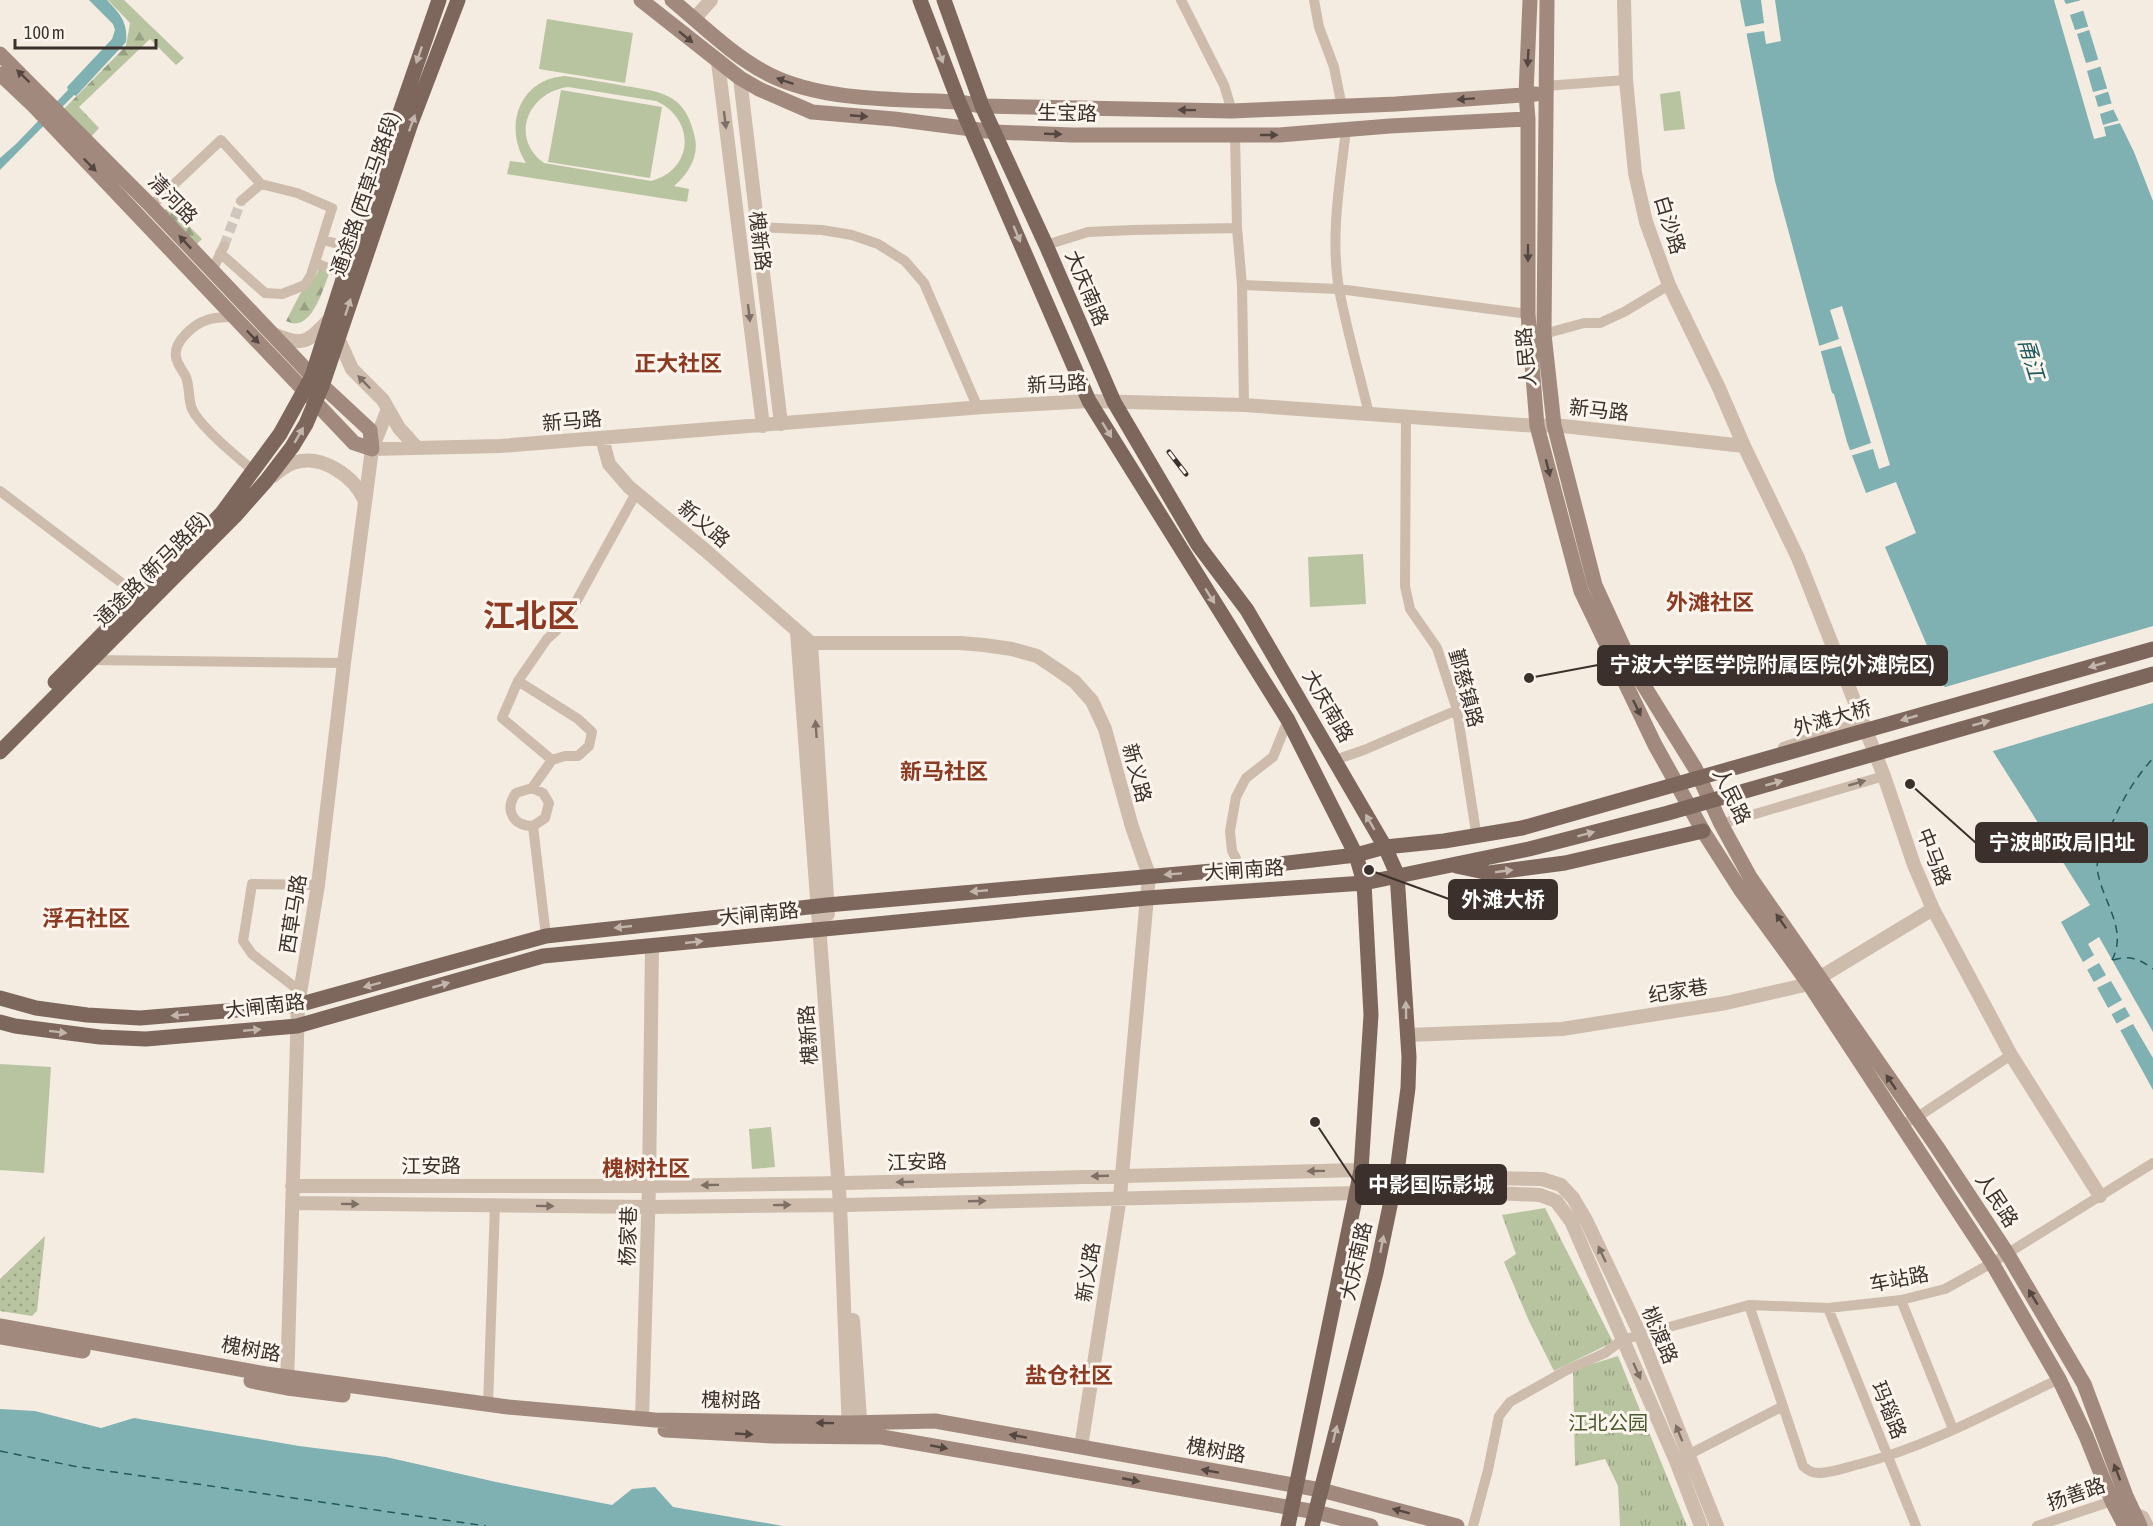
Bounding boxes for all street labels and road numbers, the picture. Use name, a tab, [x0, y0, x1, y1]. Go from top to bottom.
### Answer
street label: 生宝路	[1037, 100, 1097, 125]
street label: 通途路 (西草马路段)	[326, 109, 403, 279]
street label: 清河路	[144, 169, 202, 228]
street label: 白沙路	[1651, 193, 1690, 257]
street label: 槐新路	[745, 210, 776, 272]
street label: 大庆南路	[1061, 246, 1114, 329]
street label: 人民路	[1511, 326, 1540, 388]
street label: 新马路	[1026, 370, 1088, 397]
street label: 新马路	[1568, 395, 1630, 424]
street label: 新马路	[541, 406, 603, 435]
street label: 新义路	[674, 496, 735, 552]
street label: 通途路 (新马路段)	[90, 507, 214, 631]
street label: 鄞慈镇路	[1445, 646, 1488, 729]
street label: 大庆南路	[1298, 665, 1358, 746]
street label: 外滩大桥	[1790, 695, 1873, 740]
street label: 新义路	[1119, 741, 1156, 805]
street label: 人民路	[1709, 764, 1756, 828]
street label: 中马路	[1913, 825, 1956, 889]
street label: 大闸南路	[1203, 855, 1285, 884]
street label: 西草马路	[275, 873, 310, 955]
street label: 大闸南路	[718, 898, 800, 929]
street label: 纪家巷	[1646, 974, 1709, 1007]
street label: 大闸南路	[224, 989, 306, 1022]
street label: 槐新路	[794, 1004, 821, 1066]
street label: 江安路	[887, 1149, 947, 1174]
street label: 江安路	[401, 1154, 461, 1177]
street label: 人民路	[1971, 1168, 2023, 1231]
street label: 杨家巷	[615, 1206, 640, 1266]
street label: 大庆南路	[1335, 1219, 1376, 1302]
street label: 新义路	[1071, 1240, 1104, 1303]
street label: 车站路	[1867, 1261, 1931, 1296]
street label: 桃渡路	[1638, 1303, 1683, 1367]
street label: 槐树路	[220, 1332, 283, 1365]
street label: 玛瑙路	[1868, 1378, 1911, 1442]
street label: 槐树路	[701, 1387, 761, 1412]
street label: 槐树路	[1185, 1433, 1248, 1466]
street label: 扬善路	[2044, 1473, 2108, 1514]

